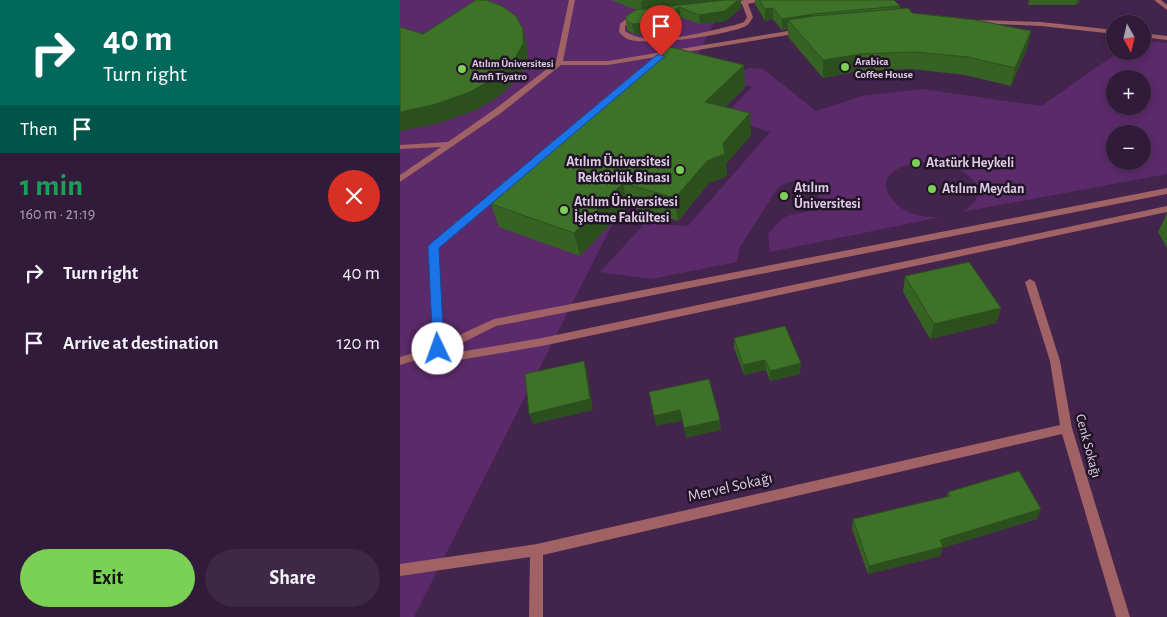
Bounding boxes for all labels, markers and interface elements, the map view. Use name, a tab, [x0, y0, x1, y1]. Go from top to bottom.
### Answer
pin	[640, 5, 682, 56]
icon: arrive	[647, 12, 675, 40]
north arrow	[1106, 15, 1151, 60]
map controls	[1106, 15, 1151, 170]
icon: right	[20, 20, 85, 85]
text: 40 m	[103, 22, 172, 57]
place label: Arabica Coffee House	[855, 56, 913, 80]
place label: Atılım Üniversitesi Amfi Tiyatro	[472, 57, 554, 82]
marker: Arabica Coffee House	[839, 61, 851, 73]
text: Turn right	[103, 63, 187, 85]
marker: Atılım Üniversitesi Amfi Tiyatro	[456, 63, 468, 75]
button: +	[1106, 70, 1151, 115]
icon: arrive	[68, 115, 96, 143]
text: Then	[20, 120, 58, 139]
button: −	[1106, 125, 1151, 170]
place label: Atılım Üniversitesi Rektörlük Binası	[566, 153, 670, 185]
place label: Atatürk Heykeli	[926, 156, 1014, 170]
marker: Atatürk Heykeli	[910, 157, 922, 169]
marker: Atılım Üniversitesi Rektörlük Binası	[674, 164, 686, 176]
button: close	[328, 170, 380, 222]
text: 1 min	[20, 171, 83, 201]
place label: Atılım Üniversitesi	[794, 181, 861, 211]
place label: Atılım Meydan	[942, 182, 1024, 196]
marker: Atılım Meydan	[926, 183, 938, 195]
marker: Atılım Üniversitesi	[778, 190, 790, 202]
place label: Atılım Üniversitesi İşletme Fakültesi	[574, 193, 678, 225]
marker: Atılım Üniversitesi İşletme Fakültesi	[558, 204, 570, 216]
text: 160 m · 21:19	[20, 206, 95, 222]
icon: right	[20, 259, 48, 287]
text: Turn right	[63, 264, 138, 283]
text: 40 m	[342, 264, 380, 283]
position arrow	[411, 322, 463, 374]
icon: arrive	[20, 329, 48, 357]
text: Arrive at destination	[63, 334, 219, 353]
text: 120 m	[336, 334, 380, 353]
street label: Cenk Sokağı	[1073, 413, 1103, 479]
street label: Mervel Sokağı	[686, 469, 774, 505]
button: Exit	[20, 549, 195, 607]
button: Share	[205, 549, 380, 607]

